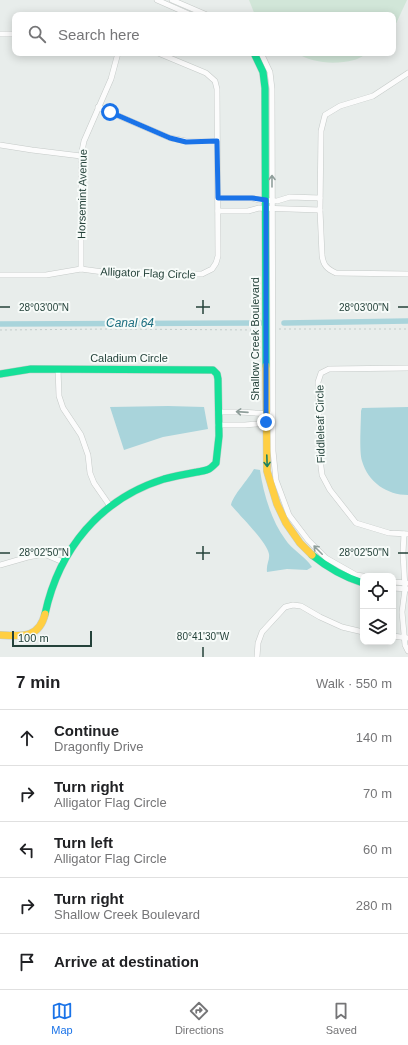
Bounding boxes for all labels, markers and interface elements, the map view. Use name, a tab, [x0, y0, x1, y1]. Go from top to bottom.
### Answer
search box	[12, 12, 396, 56]
icon: search	[26, 23, 48, 45]
text: Search here	[58, 26, 140, 43]
route start	[101, 103, 119, 121]
street label: Horsemint Avenue	[75, 149, 89, 239]
one-way arrow	[268, 175, 276, 188]
street label: Alligator Flag Circle	[100, 265, 196, 281]
street label: Shallow Creek Boulevard	[249, 277, 261, 401]
text: 28°03'00"N	[19, 302, 69, 313]
text: 28°03'00"N	[339, 302, 389, 313]
water label: Canal 64	[106, 316, 154, 330]
street label: Caladium Circle	[90, 352, 168, 364]
street label: Fiddleleaf Circle	[313, 384, 327, 464]
one-way arrow	[236, 409, 249, 416]
route end	[257, 413, 275, 431]
one-way arrow	[263, 454, 270, 467]
one-way arrow	[313, 545, 323, 555]
text: 28°02'50"N	[19, 547, 69, 558]
text: 28°02'50"N	[339, 547, 389, 558]
map controls	[360, 573, 396, 645]
button: locate	[360, 573, 396, 609]
button: layers	[360, 609, 396, 645]
scale bar	[12, 629, 92, 648]
text: 80°41'30"W	[177, 631, 230, 642]
text: 100 m	[18, 632, 49, 644]
text: 7 min	[16, 673, 60, 692]
text: Walk · 550 m	[316, 676, 392, 691]
text: Continue	[54, 722, 119, 739]
icon: ahead	[16, 727, 38, 749]
text: 140 m	[356, 730, 392, 745]
text: Dragonfly Drive	[54, 739, 144, 754]
text: Turn right	[54, 778, 124, 795]
icon: right	[16, 783, 38, 805]
text: 70 m	[363, 786, 392, 801]
text: Alligator Flag Circle	[54, 795, 167, 810]
text: Turn left	[54, 834, 113, 851]
icon: left	[16, 839, 38, 861]
text: 60 m	[363, 842, 392, 857]
text: Alligator Flag Circle	[54, 851, 167, 866]
text: Turn right	[54, 890, 124, 907]
icon: right	[16, 895, 38, 917]
text: 280 m	[356, 898, 392, 913]
text: Shallow Creek Boulevard	[54, 907, 200, 922]
icon: arrive	[16, 951, 38, 973]
text: Arrive at destination	[54, 953, 199, 970]
tab: Map	[51, 1000, 73, 1036]
tab: Directions	[175, 1000, 224, 1036]
tab: Saved	[326, 1000, 357, 1036]

